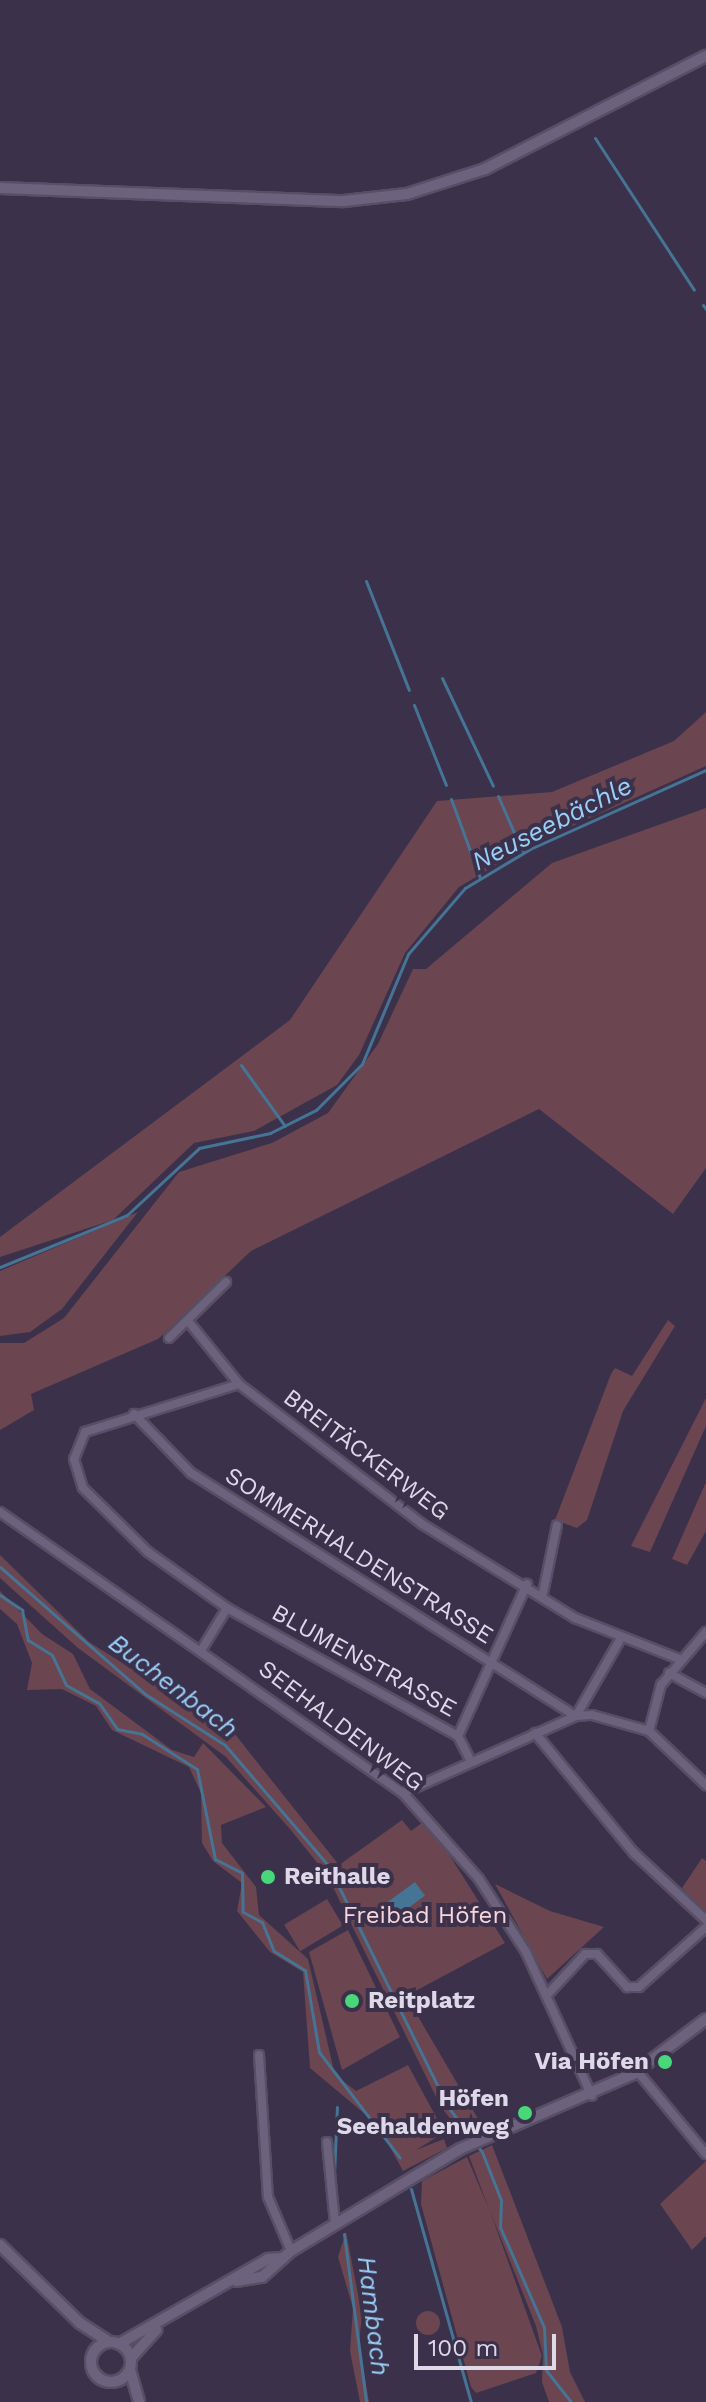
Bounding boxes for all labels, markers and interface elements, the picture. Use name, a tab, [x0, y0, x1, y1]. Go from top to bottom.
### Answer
water label: Neuseebächle	[467, 770, 637, 878]
street label: BREITÄCKERWEG	[277, 1383, 455, 1527]
street label: SOMMERHALDENSTRASSE	[220, 1462, 498, 1650]
street label: BLUMENSTRASSE	[267, 1598, 461, 1724]
water label: Buchenbach	[102, 1627, 244, 1745]
street label: SEEHALDENWEG	[253, 1654, 429, 1798]
place label: Reithalle	[284, 1863, 390, 1891]
marker: Reithalle	[259, 1868, 277, 1886]
park label: Freibad Höfen	[343, 1902, 507, 1930]
place label: Reitplatz	[368, 1987, 475, 2015]
marker: Reitplatz	[343, 1992, 361, 2010]
place label: Via Höfen	[534, 2048, 649, 2076]
marker: Via Höfen	[656, 2053, 674, 2071]
place label: Höfen Seehaldenweg	[337, 2085, 509, 2141]
marker: Höfen Seehaldenweg	[516, 2104, 534, 2122]
water label: Hambach	[350, 2254, 396, 2378]
scale bar	[418, 2318, 560, 2368]
text: 100 m	[428, 2334, 498, 2362]

